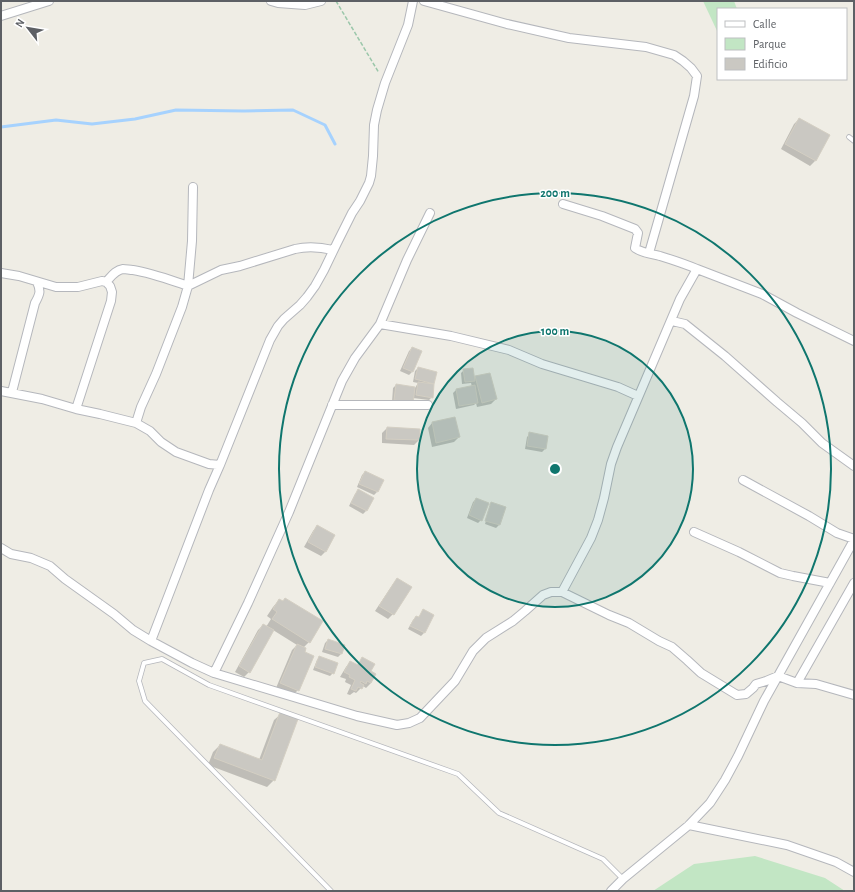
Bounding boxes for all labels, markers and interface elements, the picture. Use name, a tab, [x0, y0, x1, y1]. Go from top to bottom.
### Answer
north arrow	[8, 8, 48, 48]
legend	[717, 8, 847, 80]
text: N	[13, 17, 27, 29]
text: Calle	[753, 18, 776, 30]
text: Parque	[753, 38, 786, 50]
text: Edificio	[753, 58, 788, 70]
text: 200 m	[540, 187, 570, 199]
text: 100 m	[541, 325, 569, 337]
centre of rings	[548, 462, 562, 476]

